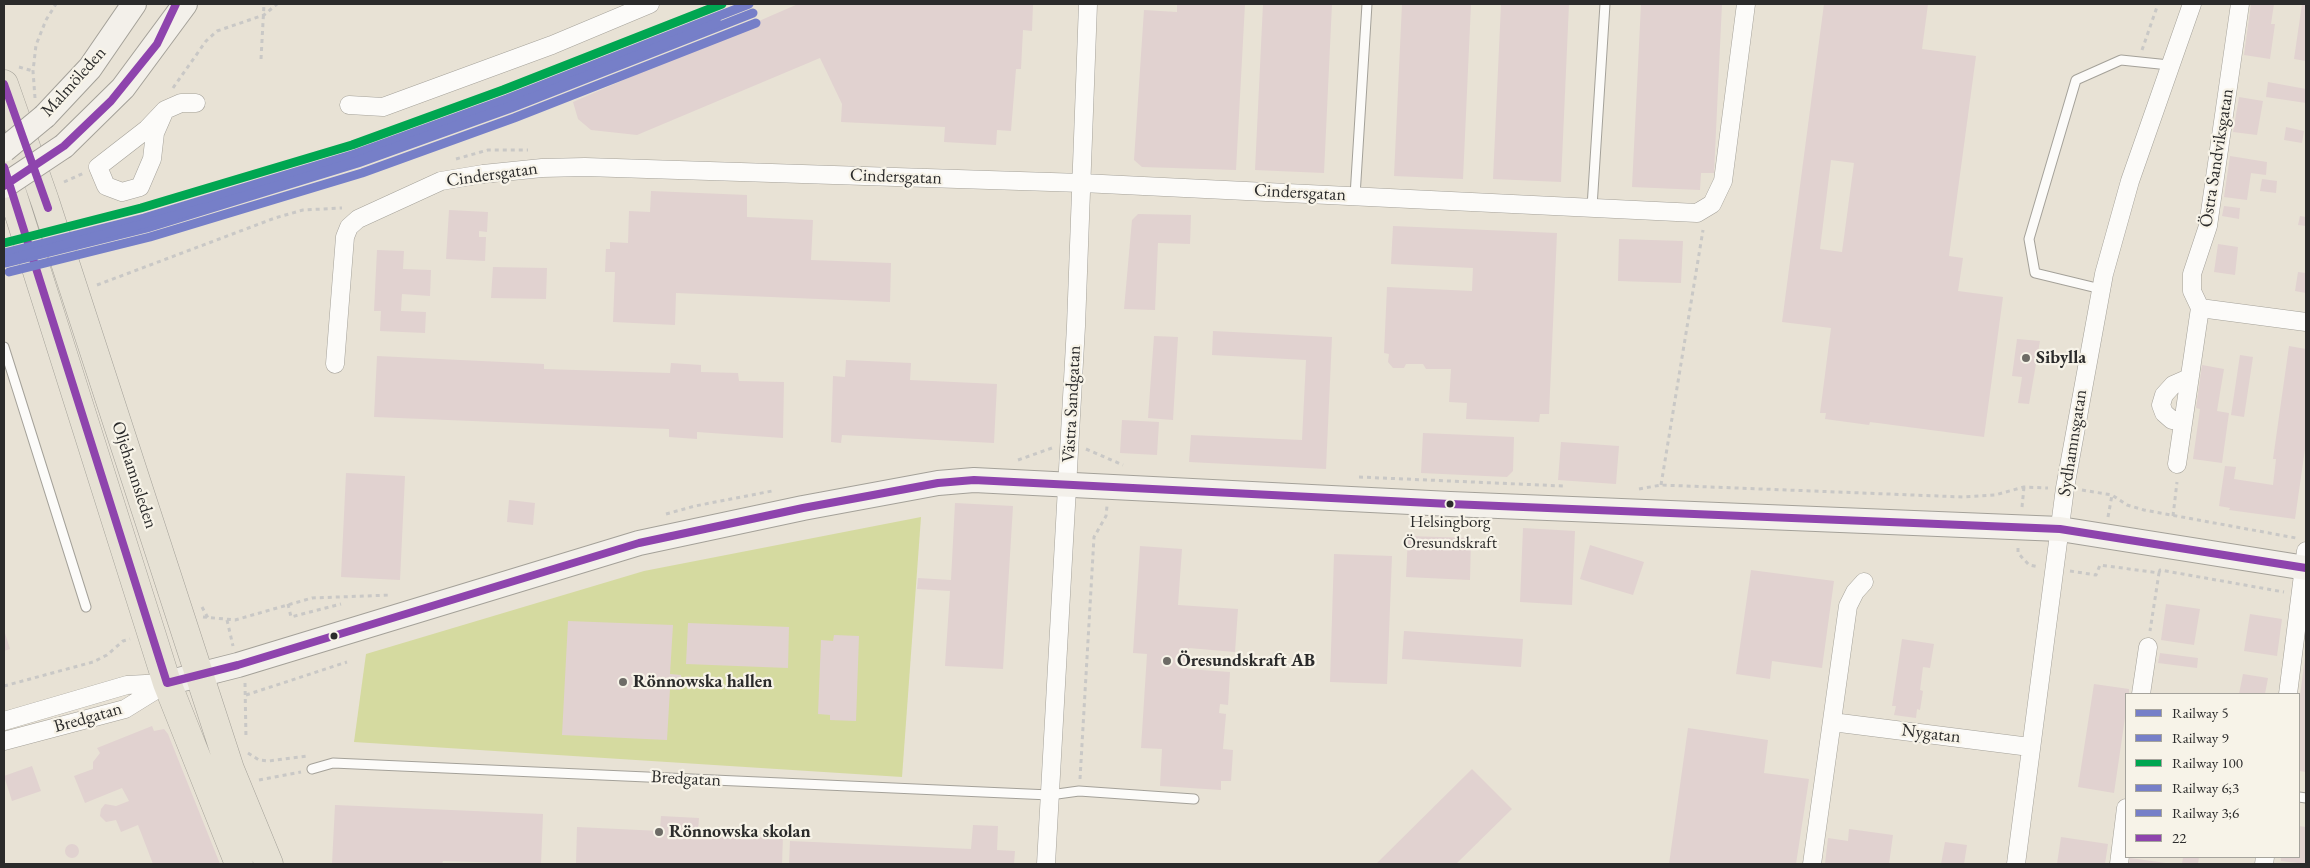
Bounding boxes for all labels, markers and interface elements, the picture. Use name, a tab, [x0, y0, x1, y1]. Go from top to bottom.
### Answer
street label: Malmöleden	[37, 43, 111, 121]
street label: Östra Sandviksgatan	[2195, 87, 2239, 229]
street label: Cindersgatan	[445, 158, 539, 192]
street label: Cindersgatan	[850, 165, 942, 189]
street label: Cindersgatan	[1253, 180, 1347, 206]
street label: Västra Sandgatan	[1058, 345, 1086, 463]
place label: Sibylla	[2036, 347, 2086, 369]
marker: Sibylla	[2020, 352, 2032, 364]
street label: Sydhamnsgatan	[2054, 388, 2092, 498]
street label: Oljehamnsleden	[106, 419, 162, 531]
marker: Helsingborg Öresundskraft	[1445, 499, 1455, 509]
place label: Helsingborg Öresundskraft	[1403, 512, 1497, 552]
unlabelled marker	[329, 631, 339, 641]
place label: Öresundskraft AB	[1177, 650, 1315, 672]
marker: Öresundskraft AB	[1161, 655, 1173, 667]
place label: Rönnowska hallen	[633, 671, 772, 693]
marker: Rönnowska hallen	[617, 676, 629, 688]
legend	[2125, 693, 2300, 858]
street label: Bredgatan	[51, 698, 125, 738]
text: Railway 5	[2172, 703, 2229, 722]
street label: Nygatan	[1900, 720, 1962, 748]
text: Railway 9	[2172, 728, 2229, 747]
text: Railway 100	[2172, 753, 2243, 772]
street label: Bredgatan	[651, 766, 721, 792]
text: Railway 6;3	[2172, 778, 2239, 797]
text: Railway 3;6	[2172, 803, 2239, 822]
place label: Rönnowska skolan	[669, 821, 811, 843]
marker: Rönnowska skolan	[653, 826, 665, 838]
text: 22	[2172, 828, 2186, 847]

